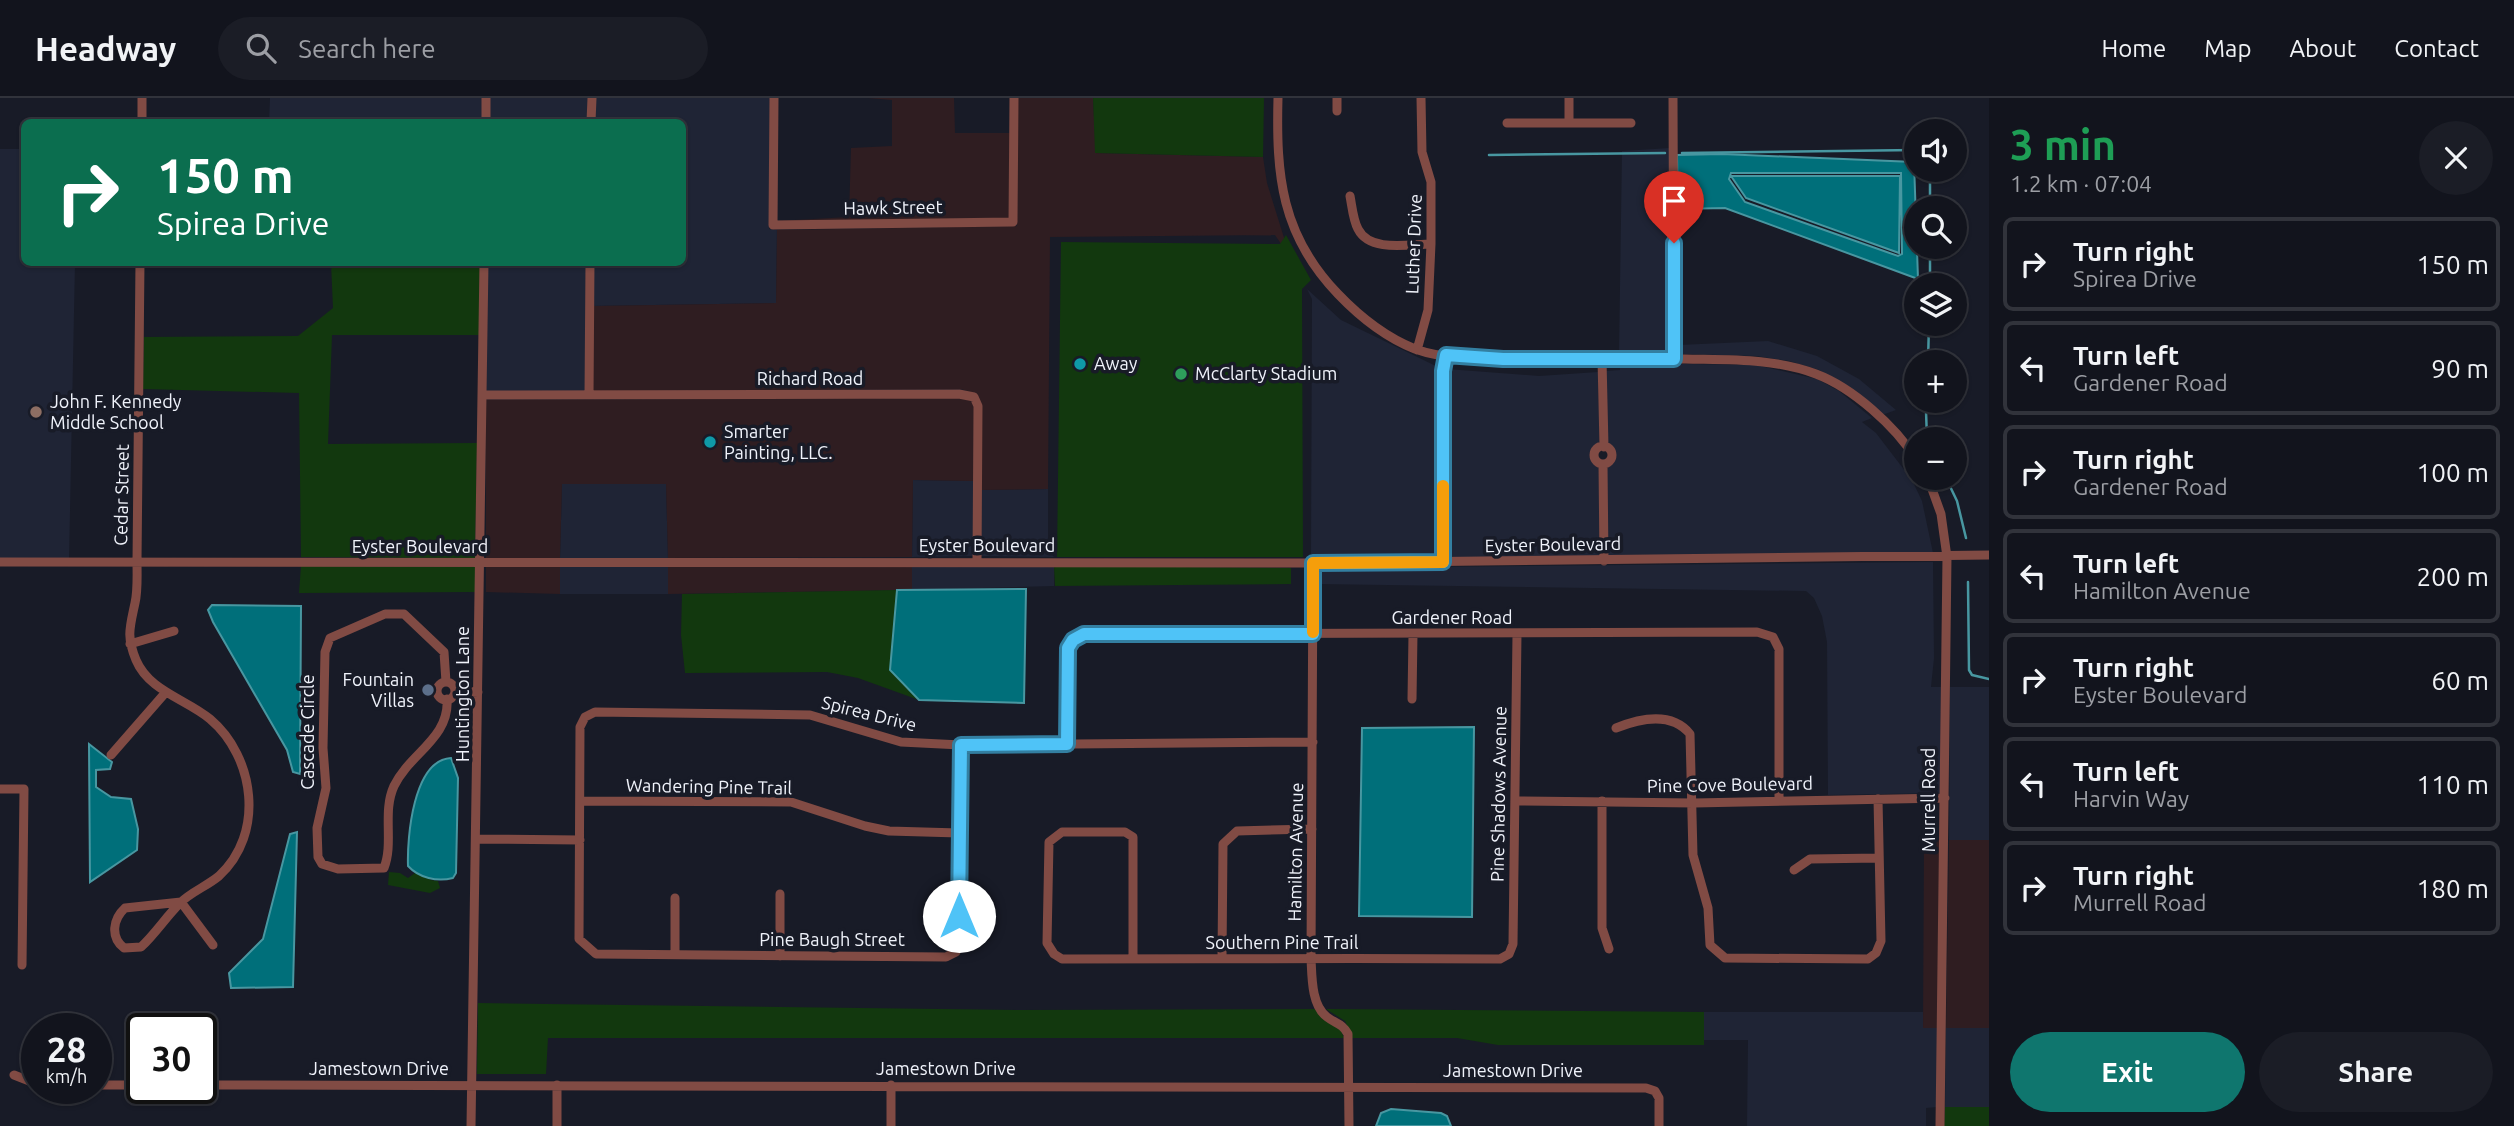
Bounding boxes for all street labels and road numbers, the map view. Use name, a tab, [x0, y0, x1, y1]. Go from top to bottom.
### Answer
street label: Luther Drive	[1401, 194, 1425, 294]
street label: Hawk Street	[843, 196, 943, 218]
street label: Richard Road	[757, 368, 863, 388]
street label: Cedar Street	[110, 444, 132, 546]
street label: Eyster Boulevard	[1485, 533, 1621, 555]
street label: Eyster Boulevard	[919, 535, 1055, 555]
street label: Eyster Boulevard	[352, 536, 488, 556]
street label: Gardener Road	[1391, 607, 1513, 627]
street label: Huntington Lane	[452, 626, 472, 762]
street label: Cascade Circle	[297, 674, 317, 790]
street label: Spirea Drive	[820, 692, 919, 734]
street label: Pine Shadows Avenue	[1486, 706, 1510, 882]
street label: Murrell Road	[1918, 748, 1938, 852]
street label: Pine Cove Boulevard	[1647, 773, 1813, 795]
street label: Wandering Pine Trail	[626, 775, 793, 797]
street label: Hamilton Avenue	[1284, 782, 1306, 922]
street label: Pine Baugh Street	[759, 929, 905, 949]
street label: Southern Pine Trail	[1206, 932, 1359, 952]
street label: Jamestown Drive	[309, 1058, 449, 1078]
street label: Jamestown Drive	[876, 1058, 1016, 1078]
street label: Jamestown Drive	[1443, 1060, 1583, 1080]

